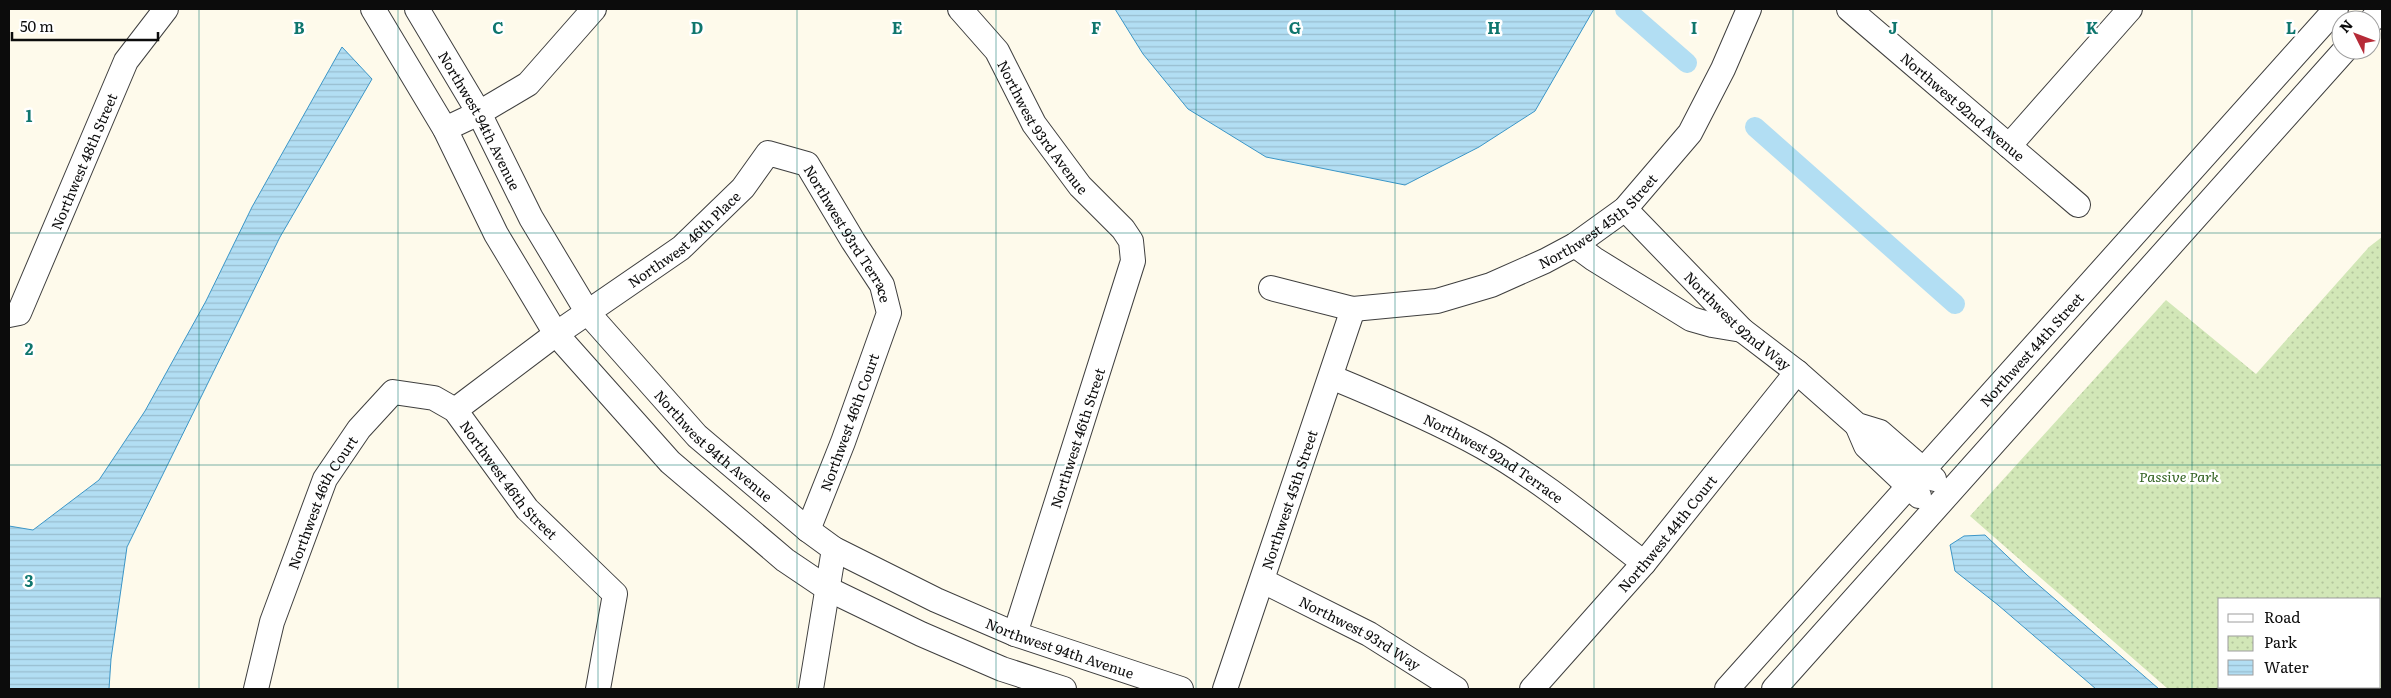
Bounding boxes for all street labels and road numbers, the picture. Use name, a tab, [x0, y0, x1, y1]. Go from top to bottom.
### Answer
street label: Northwest 94th Avenue	[434, 47, 526, 193]
street label: Northwest 92nd Avenue	[1897, 48, 2029, 165]
street label: Northwest 93rd Avenue	[993, 56, 1093, 199]
street label: Northwest 48th Street	[45, 89, 121, 233]
street label: Northwest 93rd Terrace	[799, 161, 896, 305]
street label: Northwest 45th Street	[1535, 169, 1662, 273]
street label: Northwest 46th Place	[624, 186, 744, 292]
street label: Northwest 92nd Way	[1680, 267, 1796, 375]
street label: Northwest 44th Street	[1975, 288, 2088, 411]
street label: Northwest 46th Court	[815, 350, 883, 494]
street label: Northwest 46th Street	[1045, 365, 1109, 511]
street label: Northwest 94th Avenue	[650, 385, 777, 506]
street label: Northwest 92nd Terrace	[1420, 408, 1568, 507]
street label: Northwest 46th Street	[456, 416, 562, 544]
street label: Northwest 45th Street	[1256, 427, 1322, 572]
street label: Northwest 46th Court	[283, 431, 362, 572]
street label: Northwest 44th Court	[1613, 470, 1721, 596]
street label: Northwest 93rd Way	[1296, 591, 1426, 675]
street label: Northwest 94th Avenue	[983, 613, 1137, 683]

